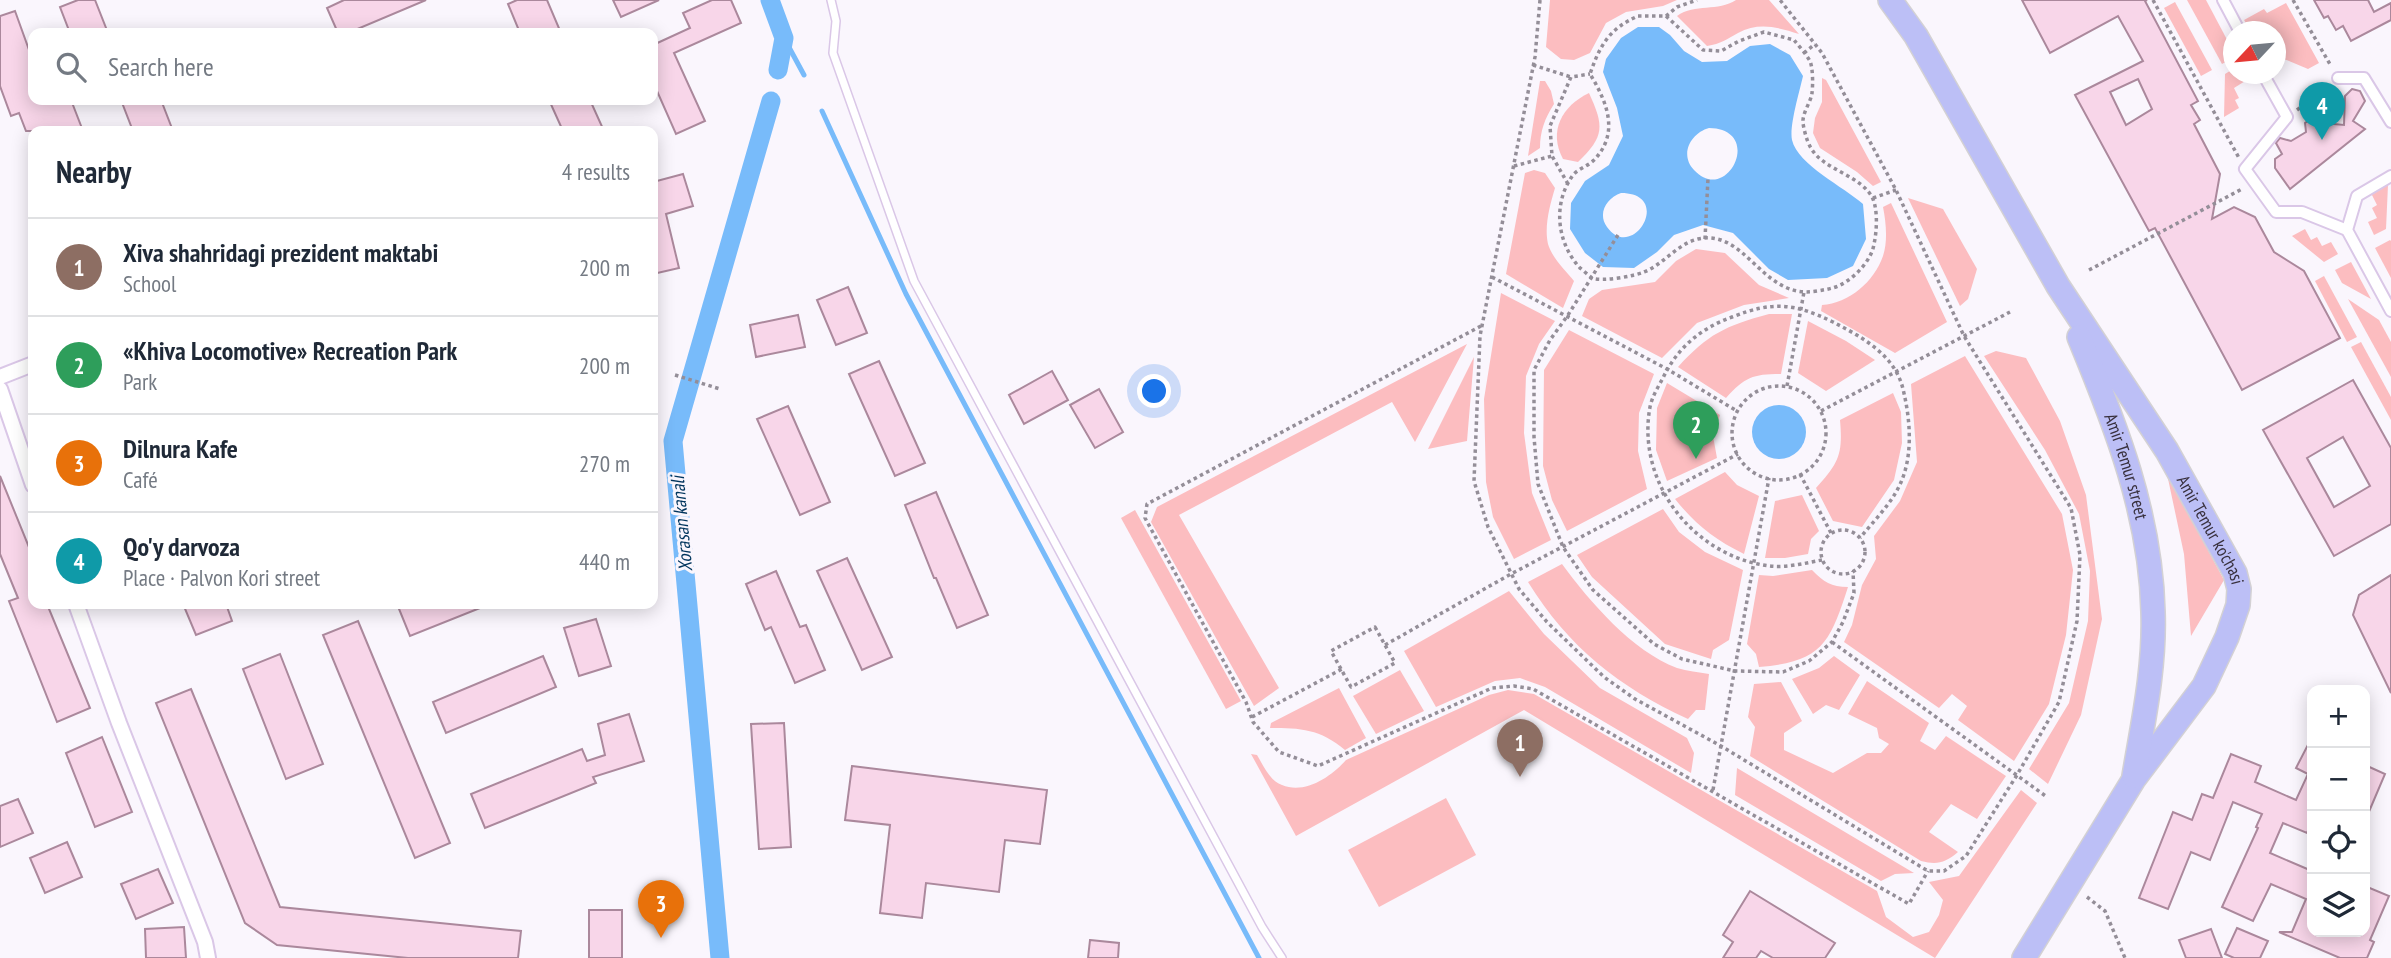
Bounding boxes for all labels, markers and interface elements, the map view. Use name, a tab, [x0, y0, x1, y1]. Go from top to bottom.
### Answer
north arrow	[2223, 21, 2286, 84]
search box	[28, 28, 658, 105]
icon: search	[52, 48, 90, 86]
text: Search here	[108, 50, 214, 83]
pin: 4	[2299, 82, 2345, 140]
text: Nearby	[56, 152, 131, 191]
text: 4 results	[562, 157, 630, 186]
text: Xiva shahridagi prezident maktabi	[123, 236, 438, 269]
text: 1	[74, 253, 85, 282]
text: 200 m	[579, 253, 630, 282]
text: School	[123, 269, 176, 298]
text: «Khiva Locomotive» Recreation Park	[123, 334, 457, 367]
text: 2	[74, 351, 85, 380]
text: 200 m	[579, 351, 630, 380]
text: Park	[123, 367, 157, 396]
your location	[1137, 374, 1171, 408]
pin: 2	[1673, 401, 1719, 459]
street label: Amir Temur street	[2099, 410, 2153, 522]
text: Dilnura Kafe	[123, 432, 238, 465]
text: 3	[74, 449, 85, 478]
text: 270 m	[579, 449, 630, 478]
text: Café	[123, 465, 158, 494]
street label: Amir Temur ko'chasi	[2172, 471, 2249, 587]
water label: Xorasan kanali	[665, 472, 697, 573]
text: Qo'y darvoza	[123, 530, 240, 563]
text: 4	[74, 547, 85, 576]
text: 440 m	[579, 547, 630, 576]
text: Place · Palvon Kori street	[123, 563, 320, 592]
map controls	[2307, 685, 2370, 937]
button: +	[2307, 685, 2370, 748]
pin: 1	[1497, 719, 1543, 777]
button: −	[2307, 748, 2370, 811]
button: locate	[2307, 811, 2370, 874]
button: layers	[2307, 874, 2370, 937]
pin: 3	[638, 880, 684, 938]

